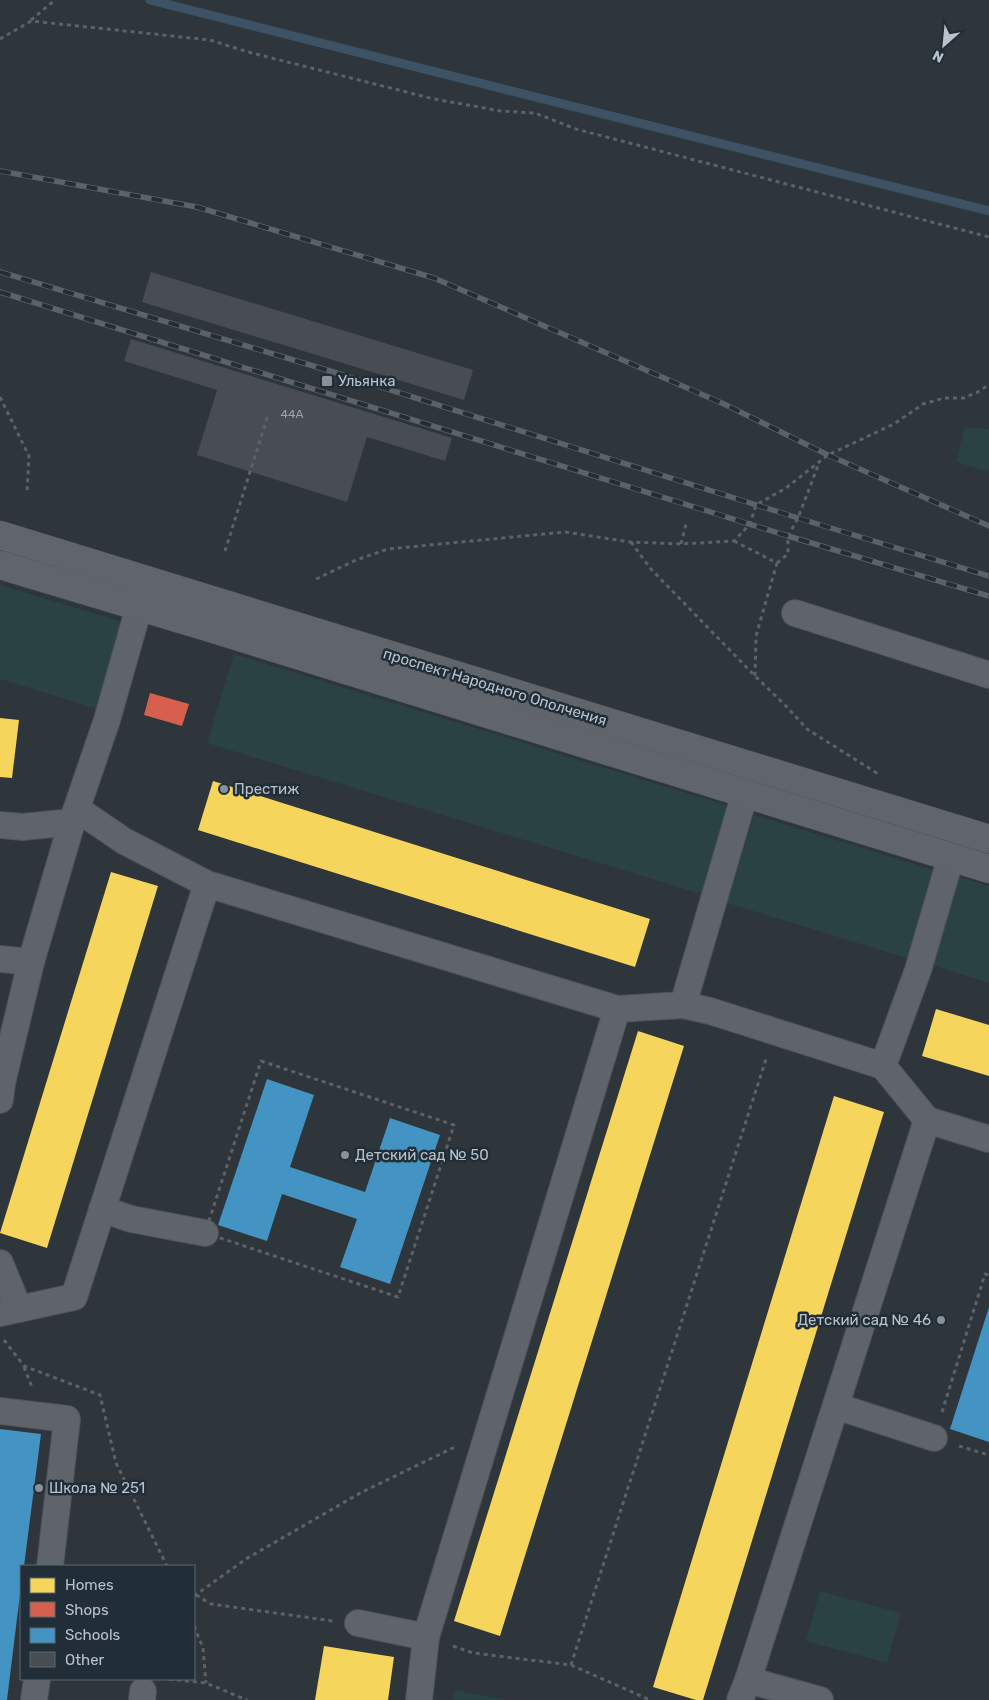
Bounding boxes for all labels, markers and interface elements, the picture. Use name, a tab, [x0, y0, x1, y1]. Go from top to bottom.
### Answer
north arrow	[919, 20, 969, 70]
text: N	[930, 46, 947, 66]
place label: Ульянка	[338, 372, 395, 390]
marker: Ульянка	[320, 374, 334, 388]
house number: 44А	[281, 407, 303, 421]
street label: проспект Народного Ополчения	[381, 644, 609, 730]
place label: Престиж	[234, 780, 299, 798]
marker: Престиж	[218, 783, 230, 795]
place label: Детский сад № 50	[355, 1146, 489, 1164]
marker: Детский сад № 50	[339, 1149, 351, 1161]
place label: Детский сад № 46	[797, 1311, 931, 1329]
marker: Детский сад № 46	[935, 1314, 947, 1326]
place label: Школа № 251	[49, 1479, 145, 1497]
marker: Школа № 251	[33, 1482, 45, 1494]
legend	[20, 1565, 195, 1680]
text: Homes	[65, 1576, 114, 1594]
text: Shops	[65, 1601, 109, 1619]
text: Schools	[65, 1626, 121, 1644]
text: Other	[65, 1651, 105, 1669]

